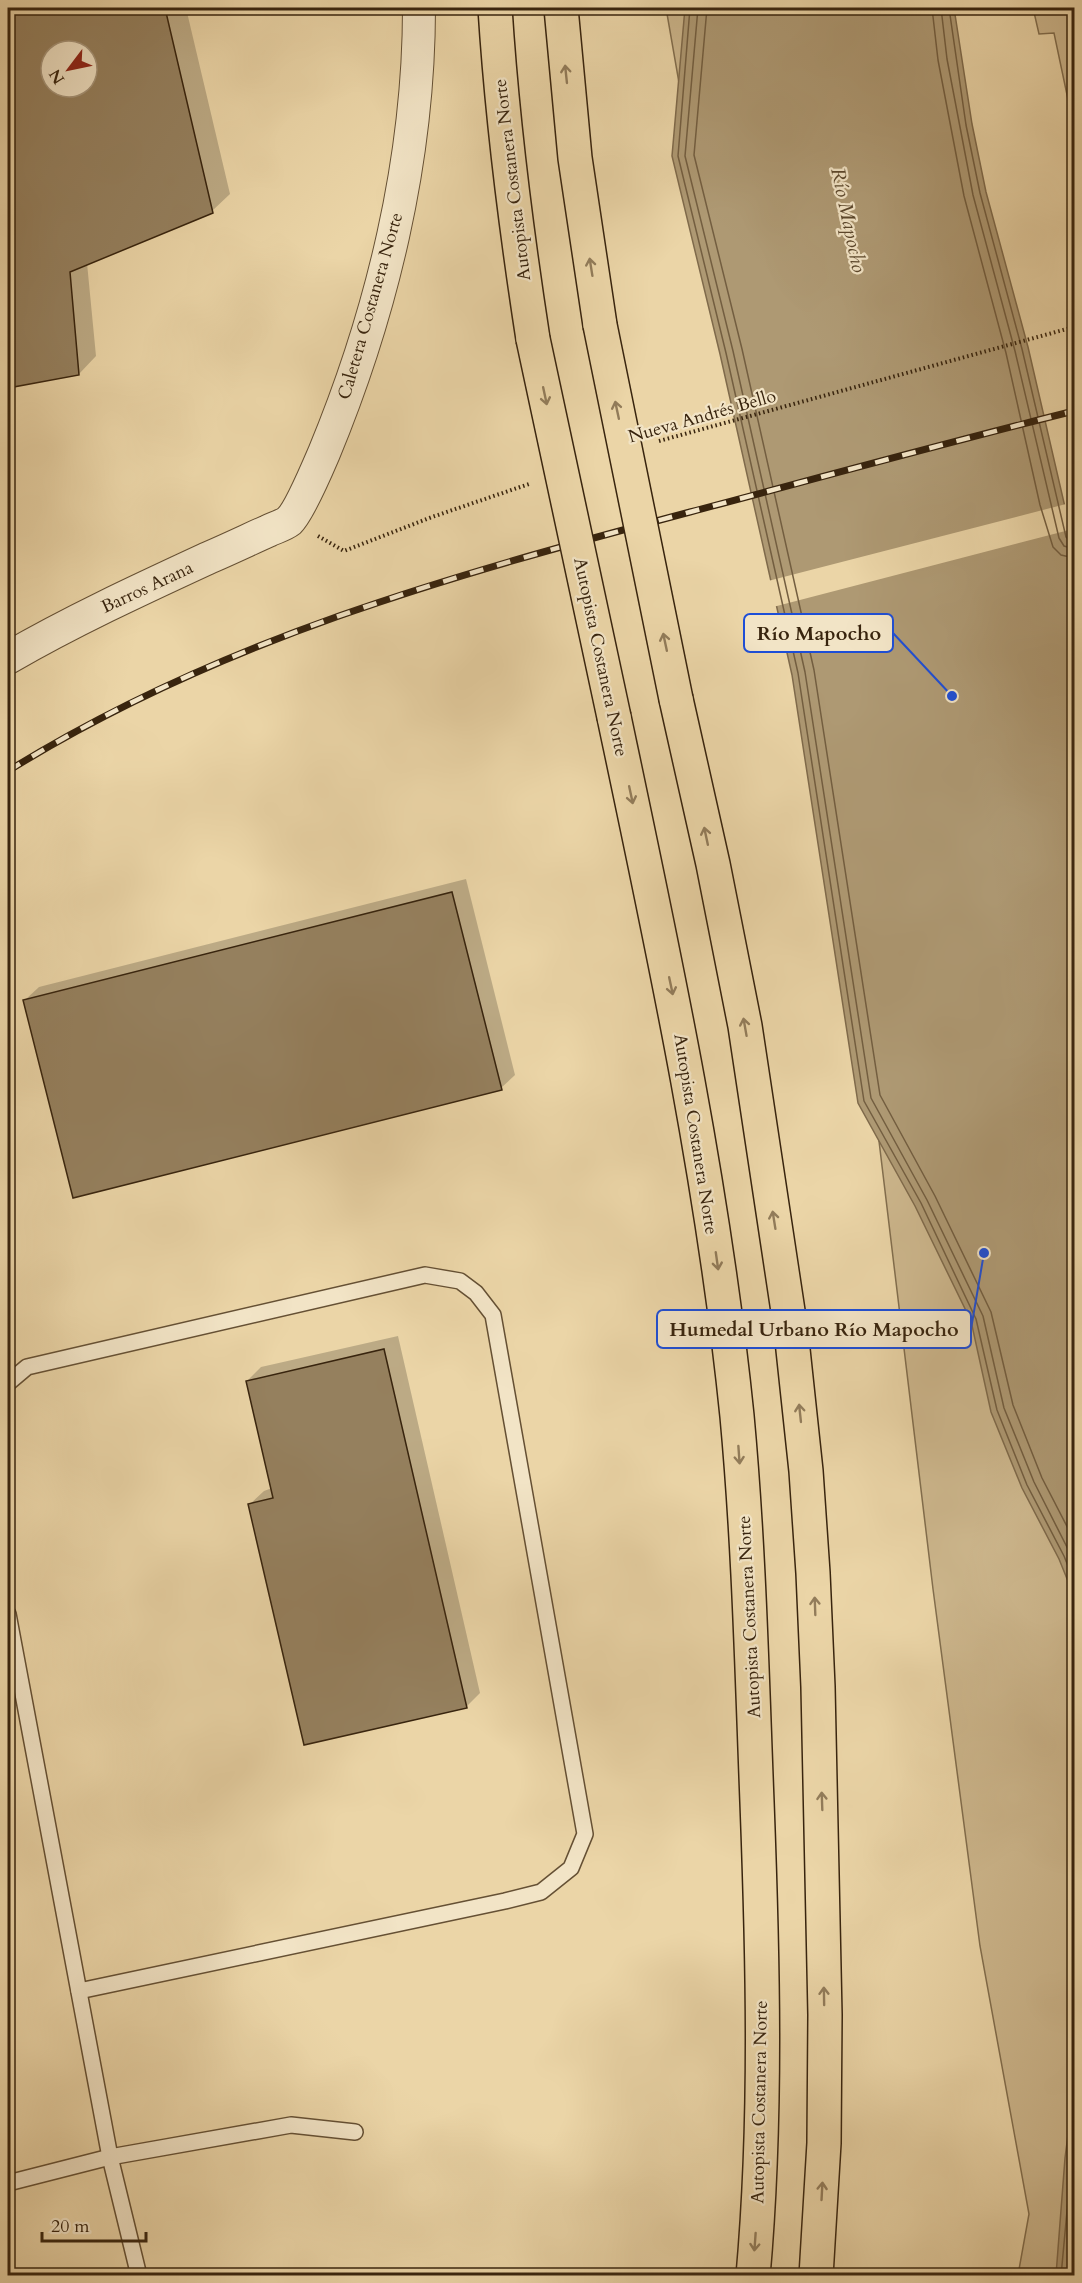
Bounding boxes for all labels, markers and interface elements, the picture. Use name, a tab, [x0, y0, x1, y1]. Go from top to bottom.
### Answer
north arrow	[39, 39, 99, 99]
text: N	[44, 65, 70, 88]
one-way arrow	[560, 65, 571, 84]
street label: Autopista Costanera Norte	[488, 78, 537, 282]
water label: Río Mapocho	[824, 165, 873, 275]
street label: Caletera Costanera Norte	[332, 210, 409, 403]
one-way arrow	[585, 258, 596, 278]
street label: Nueva Andrés Bello	[625, 383, 779, 450]
one-way arrow	[540, 386, 551, 405]
one-way arrow	[611, 400, 622, 420]
street label: Barros Arana	[97, 555, 198, 620]
street label: Autopista Costanera Norte	[567, 555, 634, 759]
callout: Río Mapocho	[744, 614, 893, 652]
text: Río Mapocho	[757, 620, 881, 647]
one-way arrow	[658, 633, 670, 652]
one-way arrow	[625, 785, 637, 804]
one-way arrow	[700, 826, 712, 845]
one-way arrow	[666, 975, 677, 995]
one-way arrow	[739, 1017, 750, 1037]
street label: Autopista Costanera Norte	[667, 1032, 724, 1236]
one-way arrow	[769, 1210, 780, 1230]
one-way arrow	[711, 1250, 722, 1270]
callout: Humedal Urbano Río Mapocho	[657, 1310, 971, 1348]
text: Humedal Urbano Río Mapocho	[669, 1316, 959, 1343]
one-way arrow	[794, 1403, 805, 1423]
one-way arrow	[734, 1444, 745, 1464]
street label: Autopista Costanera Norte	[732, 1515, 767, 1719]
one-way arrow	[809, 1597, 820, 1617]
one-way arrow	[816, 1792, 827, 1812]
one-way arrow	[818, 1987, 830, 2007]
street label: Autopista Costanera Norte	[745, 2000, 774, 2204]
one-way arrow	[816, 2182, 827, 2202]
scale bar	[42, 2205, 146, 2243]
text: 20 m	[51, 2214, 90, 2239]
one-way arrow	[749, 2231, 760, 2251]

